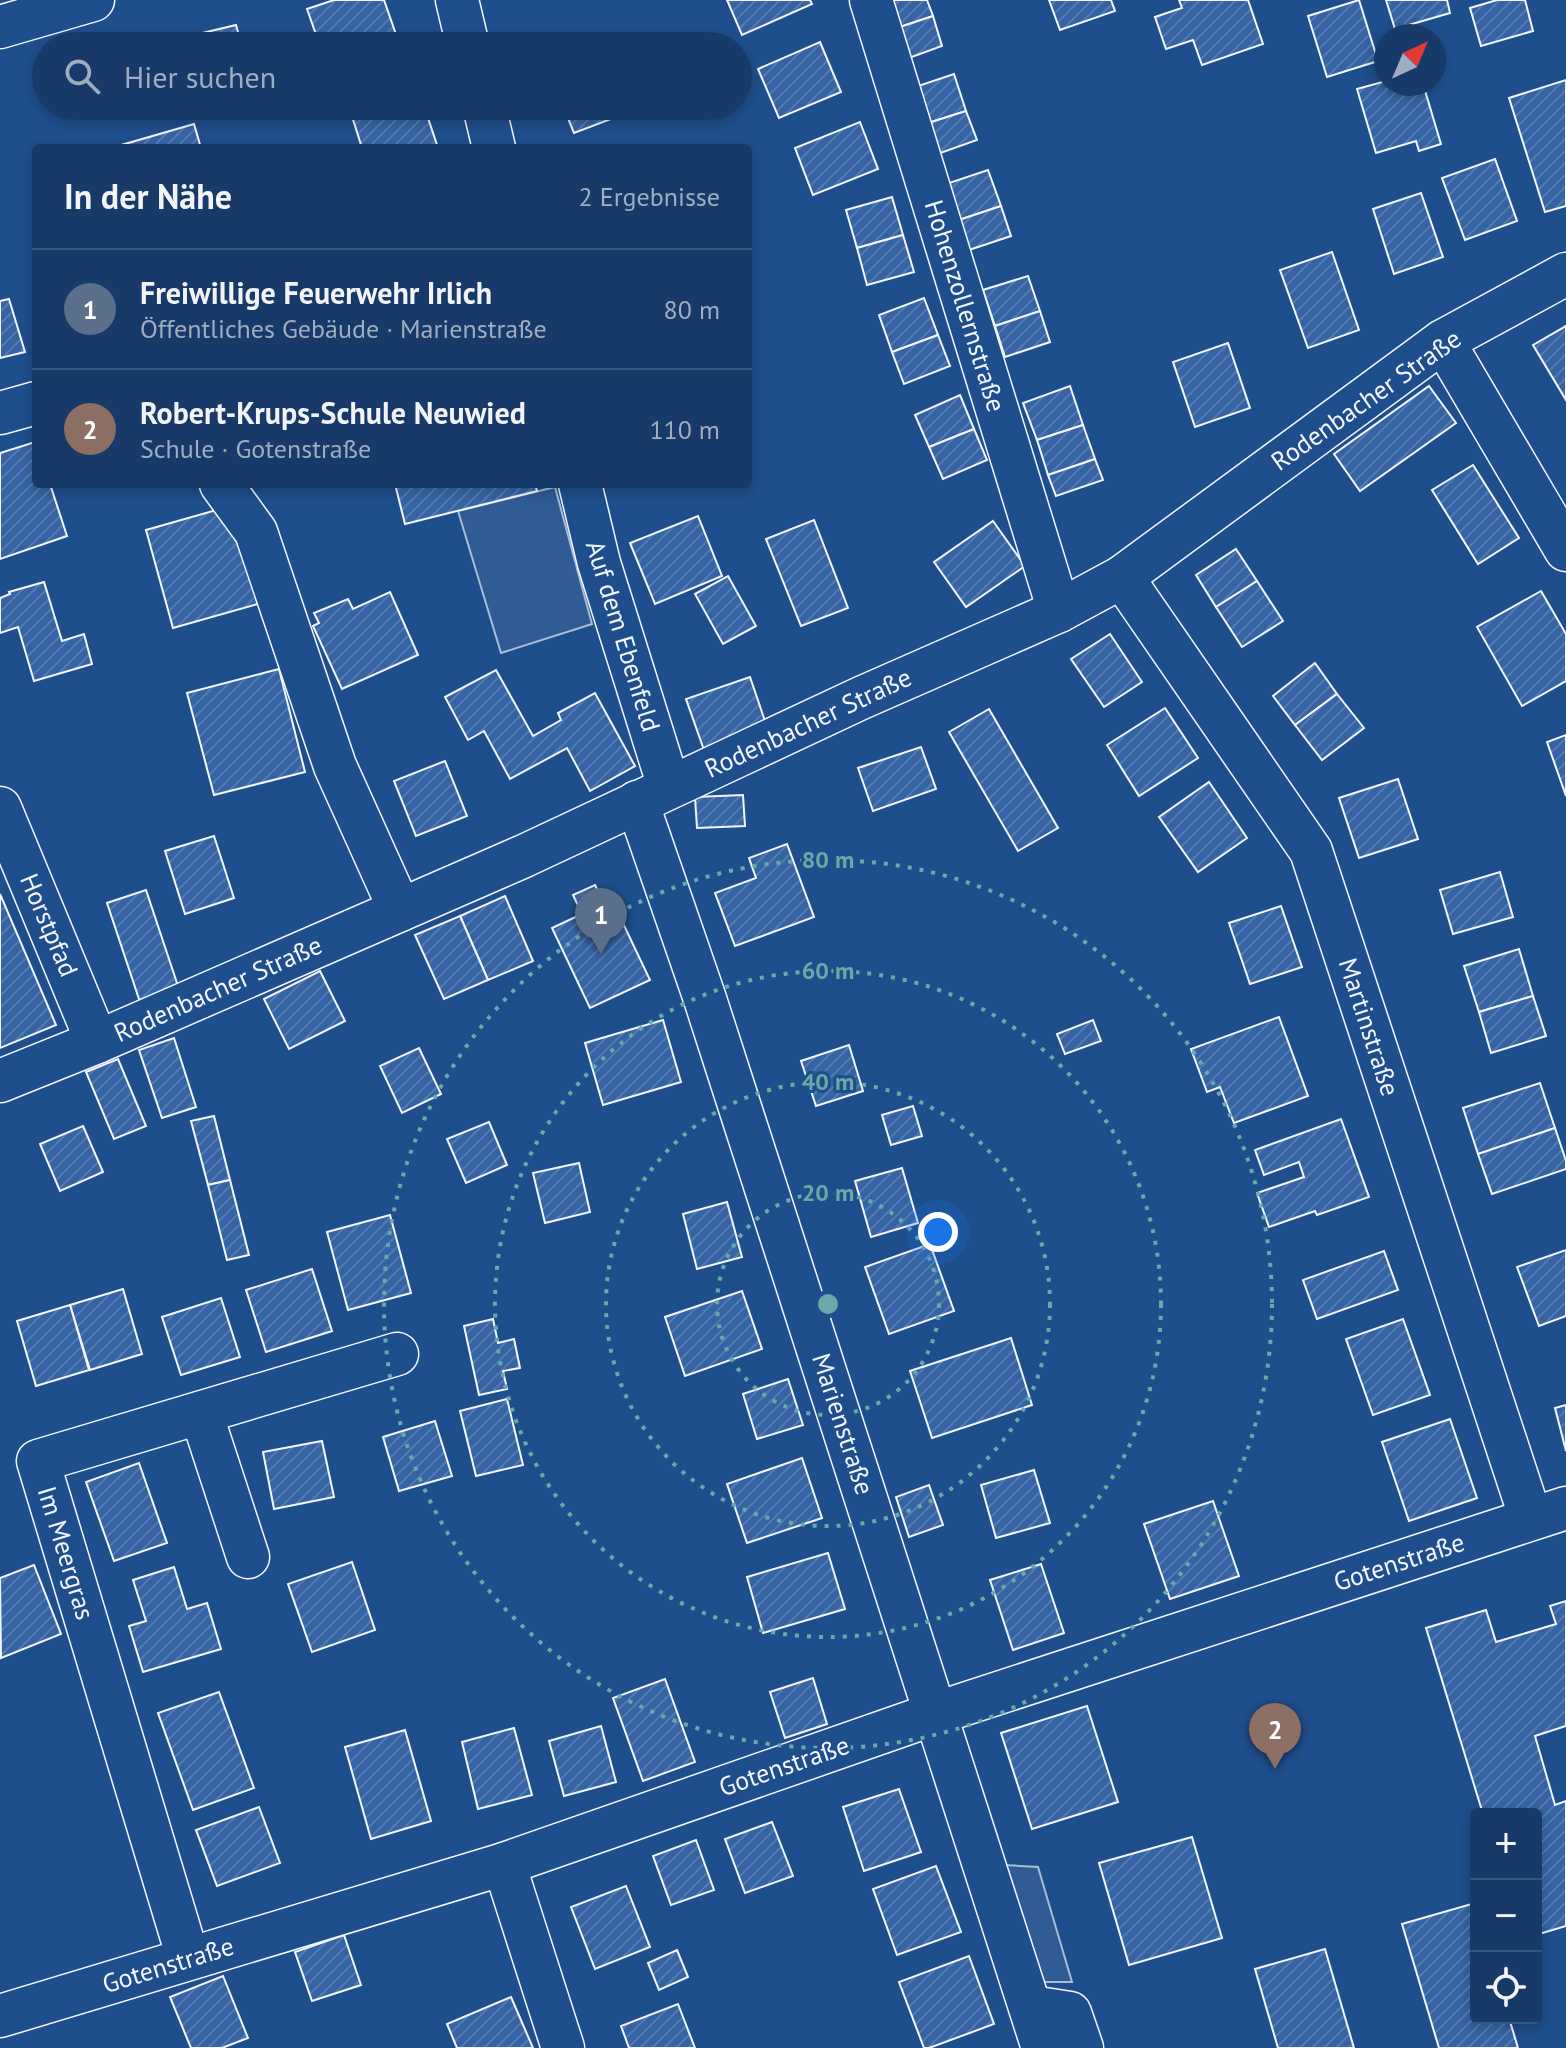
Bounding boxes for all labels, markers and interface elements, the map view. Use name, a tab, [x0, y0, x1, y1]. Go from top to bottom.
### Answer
north arrow	[1374, 24, 1446, 96]
search box	[32, 32, 752, 120]
icon: search	[60, 54, 104, 98]
text: Hier suchen	[124, 57, 276, 96]
text: In der Nähe	[64, 174, 232, 218]
text: 2 Ergebnisse	[579, 180, 720, 213]
street label: Hohenzollernstraße	[918, 196, 1013, 416]
text: Freiwillige Feuerwehr Irlich	[140, 273, 492, 312]
text: 1	[83, 293, 97, 326]
text: 80 m	[664, 293, 720, 326]
text: Öffentliches Gebäude · Marienstraße	[140, 312, 547, 345]
street label: Rodenbacher Straße	[1264, 322, 1467, 477]
text: Robert-Krups-Schule Neuwied	[140, 393, 526, 432]
text: 2	[83, 413, 97, 446]
text: 110 m	[649, 413, 720, 446]
text: Schule · Gotenstraße	[140, 432, 371, 465]
street label: Auf dem Ebenfeld	[579, 536, 668, 735]
street label: Rodenbacher Straße	[699, 660, 916, 785]
text: 80 m	[802, 844, 854, 875]
street label: Horstpfad	[13, 868, 86, 981]
pin: 1	[575, 888, 627, 954]
street label: Rodenbacher Straße	[109, 928, 327, 1049]
street label: Martinstraße	[1332, 954, 1407, 1100]
text: 60 m	[802, 955, 854, 986]
text: 40 m	[802, 1066, 854, 1097]
text: 20 m	[802, 1177, 854, 1208]
your location	[918, 1212, 958, 1252]
centre of rings	[814, 1290, 842, 1318]
street label: Marienstraße	[805, 1349, 882, 1499]
street label: Im Meergras	[31, 1482, 102, 1624]
street label: Gotenstraße	[1329, 1525, 1469, 1598]
pin: 2	[1249, 1703, 1301, 1769]
street label: Gotenstraße	[714, 1728, 853, 1803]
map controls	[1470, 1808, 1542, 2024]
button: +	[1470, 1808, 1542, 1880]
button: −	[1470, 1880, 1542, 1952]
street label: Gotenstraße	[98, 1929, 238, 2000]
button: locate	[1470, 1952, 1542, 2024]

